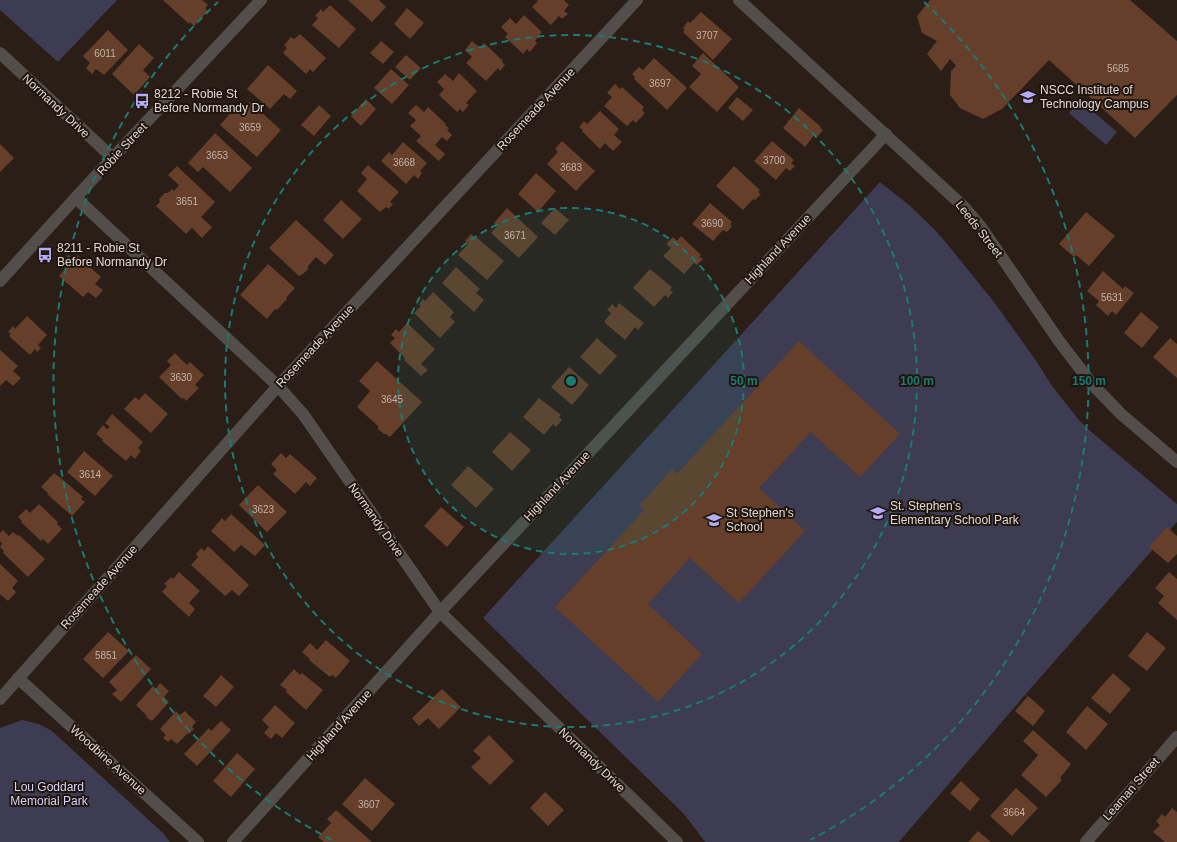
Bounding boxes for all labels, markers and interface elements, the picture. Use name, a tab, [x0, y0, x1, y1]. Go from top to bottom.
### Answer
house number: 3707	[696, 30, 719, 41]
house number: 6011	[94, 48, 116, 59]
house number: 5685	[1107, 63, 1130, 74]
street label: Rosemeade Avenue	[494, 65, 578, 153]
street label: Normandy Drive	[20, 71, 93, 141]
house number: 3697	[649, 78, 672, 89]
place label: NSCC Institute of Technology Campus	[1040, 83, 1149, 111]
place label: 8212 - Robie St Before Normandy Dr	[154, 87, 264, 115]
school or university icon: NSCC Institute of Technology Campus	[1019, 88, 1037, 106]
bus stop icon: 8212 - Robie St Before Normandy Dr	[133, 92, 151, 110]
street label: Robie Street	[94, 119, 150, 178]
house number: 3659	[239, 122, 262, 133]
house number: 3653	[206, 150, 229, 161]
house number: 3700	[763, 155, 786, 166]
house number: 3668	[393, 157, 416, 168]
house number: 3683	[560, 162, 583, 173]
house number: 3651	[176, 196, 199, 207]
street label: Leeds Street	[953, 198, 1006, 261]
street label: Highland Avenue	[742, 211, 814, 287]
house number: 3690	[701, 218, 724, 229]
house number: 3671	[504, 230, 527, 241]
place label: 8211 - Robie St Before Normandy Dr	[57, 241, 167, 269]
bus stop icon: 8211 - Robie St Before Normandy Dr	[36, 246, 54, 264]
house number: 5631	[1101, 292, 1124, 303]
street label: Rosemeade Avenue	[273, 302, 357, 390]
house number: 3630	[170, 372, 193, 383]
centre of rings	[564, 374, 578, 388]
text: 50 m	[730, 374, 758, 388]
text: 100 m	[900, 374, 934, 388]
text: 150 m	[1072, 374, 1106, 388]
house number: 3645	[381, 394, 404, 405]
street label: Highland Avenue	[521, 448, 593, 524]
house number: 3614	[79, 469, 102, 480]
street label: Normandy Drive	[345, 480, 407, 560]
place label: St. Stephen's Elementary School Park	[890, 499, 1020, 527]
house number: 3623	[252, 504, 275, 515]
school or university icon: St. Stephen's Elementary School Park	[869, 504, 887, 522]
place label: St Stephen's School	[726, 506, 794, 534]
school or university icon: St Stephen's School	[705, 511, 723, 529]
street label: Rosemeade Avenue	[58, 542, 141, 632]
house number: 5851	[95, 650, 118, 661]
street label: Highland Avenue	[304, 686, 375, 763]
street label: Woodbine Avenue	[67, 722, 149, 798]
street label: Normandy Drive	[556, 725, 628, 795]
street label: Leaman Street	[1100, 754, 1163, 823]
park label: Lou Goddard Memorial Park	[10, 780, 89, 808]
house number: 3607	[358, 799, 381, 810]
house number: 3664	[1003, 807, 1026, 818]

